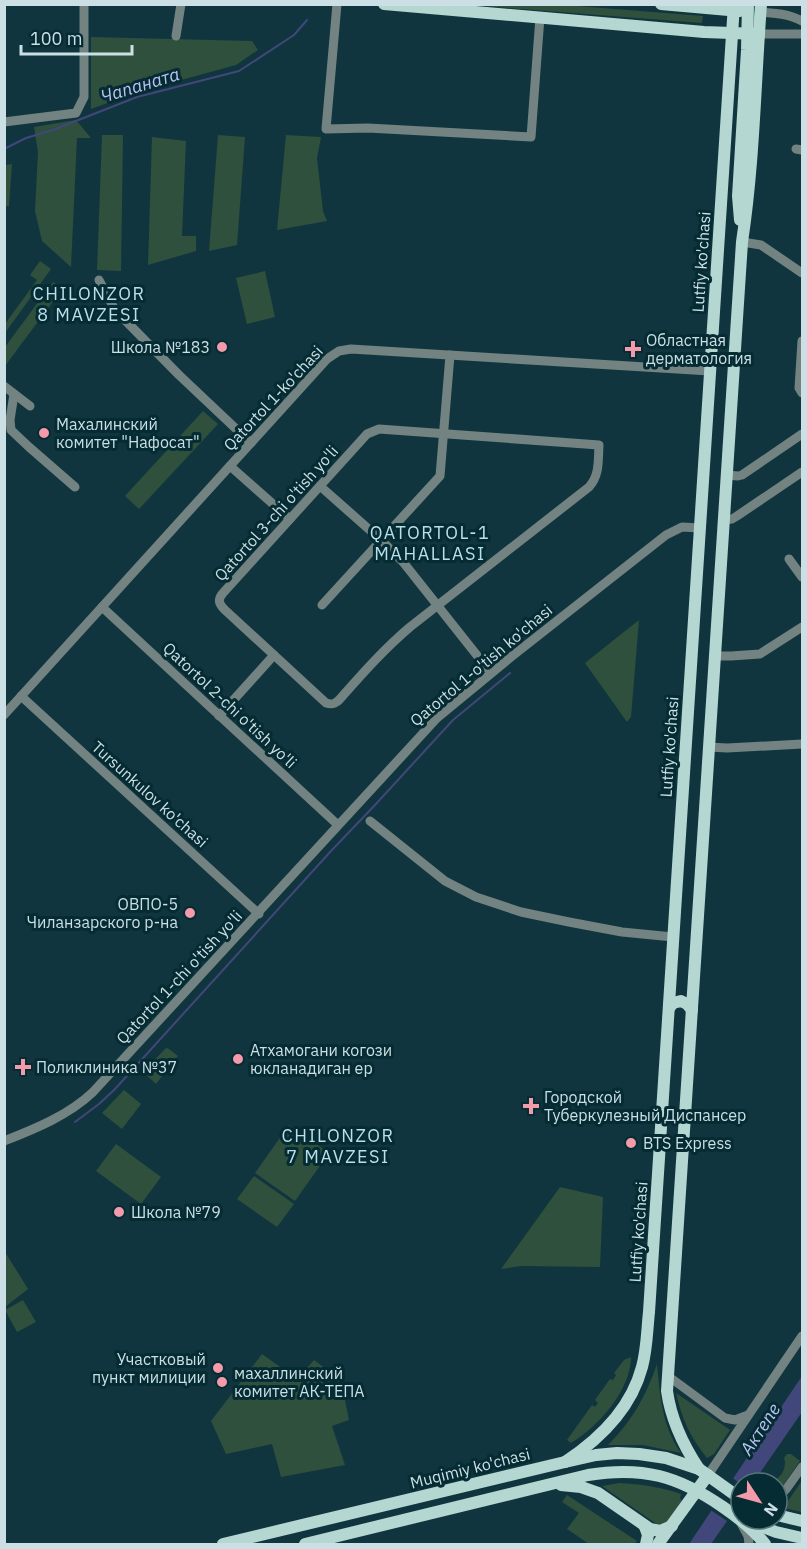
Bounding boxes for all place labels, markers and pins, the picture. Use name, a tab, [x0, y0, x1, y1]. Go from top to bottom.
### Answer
place label: Областная дерматология	[646, 330, 752, 368]
place label: Школа №183	[111, 337, 210, 357]
marker: Школа №183	[215, 340, 229, 354]
marker: Областная дерматология	[624, 340, 642, 358]
place label: Махалинский комитет "Нафосат"	[56, 414, 200, 452]
marker: Махалинский комитет "Нафосат"	[37, 426, 51, 440]
place label: ОВПО-5 Чиланзарского р-на	[27, 894, 178, 932]
marker: ОВПО-5 Чиланзарского р-на	[183, 906, 197, 920]
place label: Атхамогани когози юкланадиган ер	[250, 1040, 392, 1078]
marker: Атхамогани когози юкланадиган ер	[231, 1052, 245, 1066]
place label: Поликлиника №37	[36, 1057, 177, 1077]
marker: Поликлиника №37	[14, 1058, 32, 1076]
place label: Городской Туберкулезный Диспансер	[544, 1087, 746, 1125]
marker: Городской Туберкулезный Диспансер	[522, 1097, 540, 1115]
place label: BTS Express	[643, 1133, 732, 1153]
marker: BTS Express	[624, 1136, 638, 1150]
place label: Школа №79	[131, 1202, 221, 1222]
marker: Школа №79	[112, 1205, 126, 1219]
place label: Участковый пункт милиции	[92, 1349, 206, 1387]
marker: Участковый пункт милиции	[211, 1361, 225, 1375]
place label: махаллинский комитет АК-ТЕПА	[234, 1363, 365, 1401]
marker: махаллинский комитет АК-ТЕПА	[215, 1375, 229, 1389]

